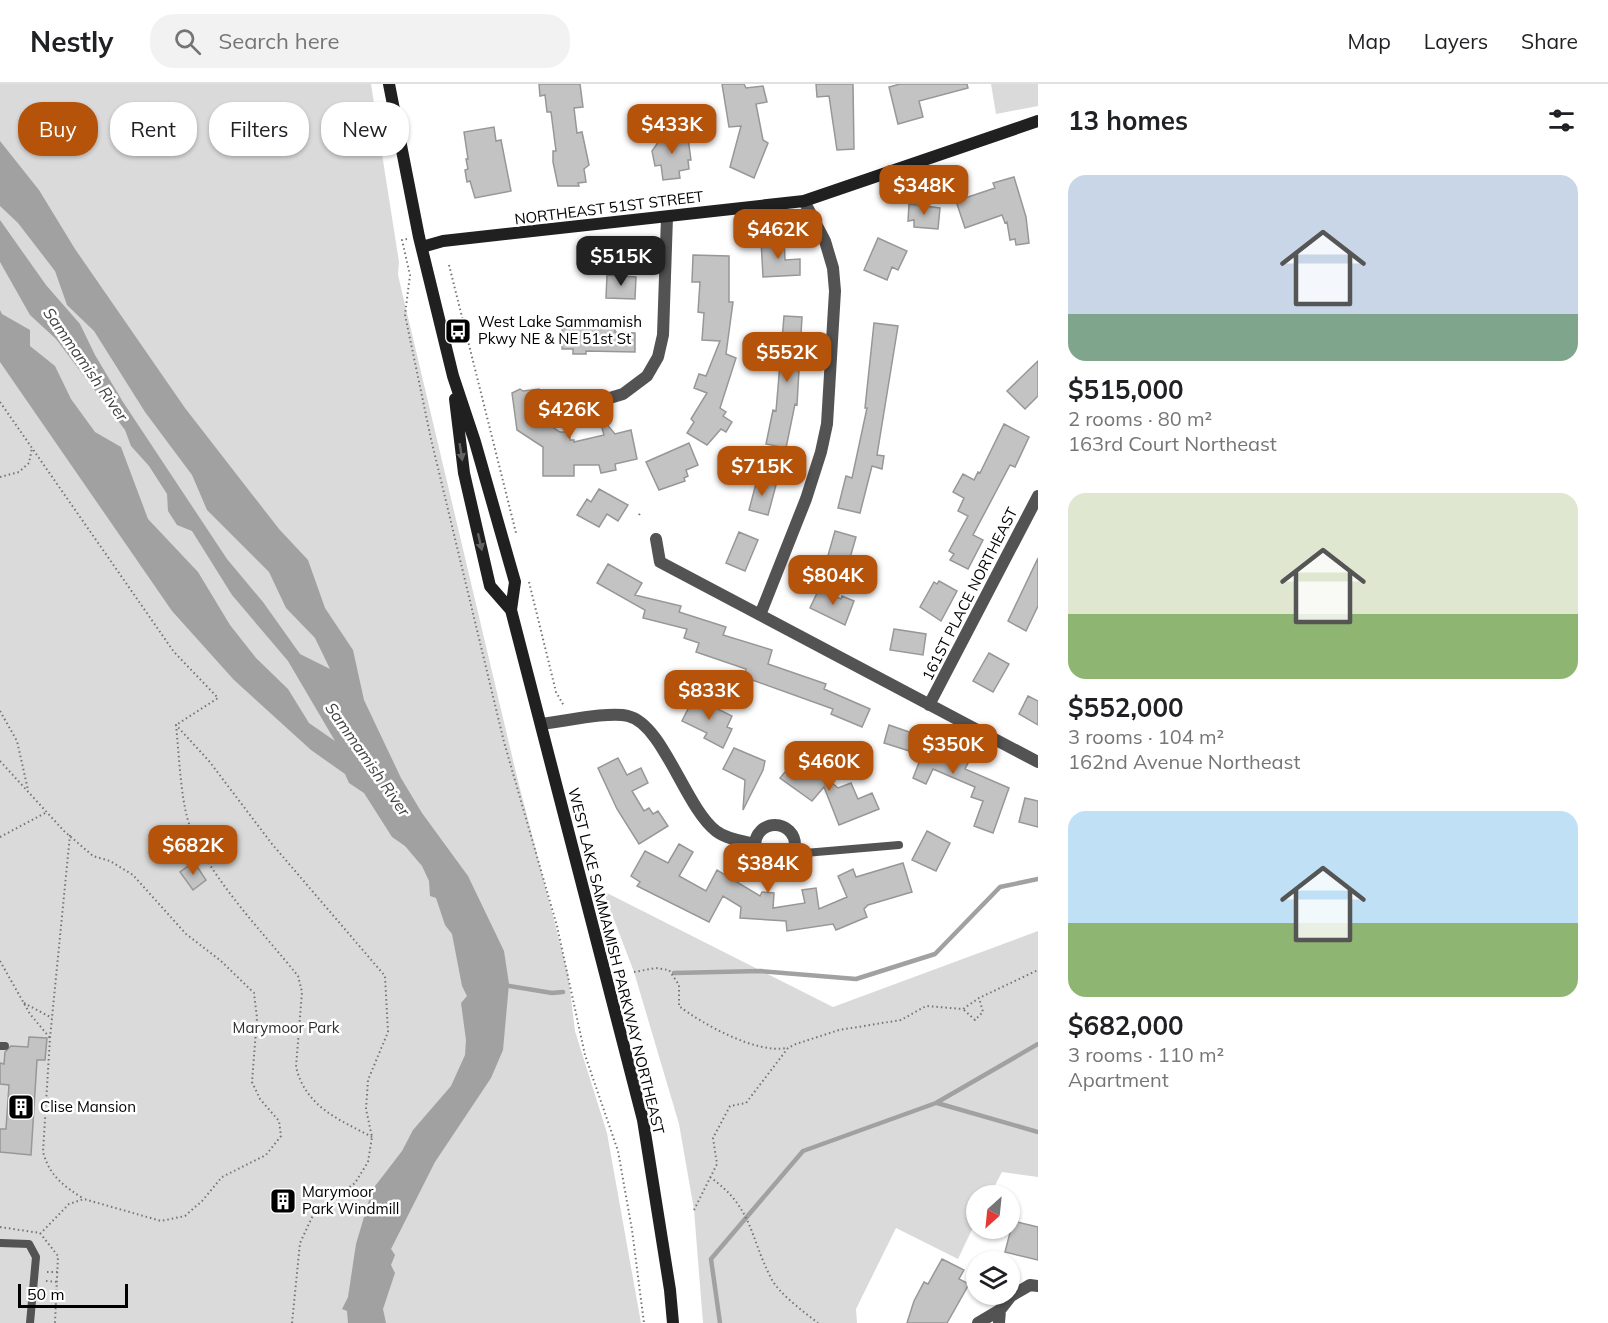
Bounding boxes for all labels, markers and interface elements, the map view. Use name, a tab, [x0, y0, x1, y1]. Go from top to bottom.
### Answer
search box	[150, 14, 570, 68]
text: Nestly	[30, 24, 114, 59]
icon: search	[171, 25, 204, 58]
text: Search here	[219, 27, 339, 55]
text: Map	[1348, 28, 1391, 54]
text: Layers	[1424, 28, 1488, 54]
text: Share	[1521, 28, 1578, 54]
chip: Buy	[18, 102, 98, 156]
chip: Rent	[110, 102, 197, 156]
chip: Filters	[209, 102, 309, 156]
chip: New	[321, 102, 409, 156]
pin: $433K	[630, 104, 714, 155]
text: 13 homes	[1068, 104, 1188, 137]
icon: filters	[1545, 104, 1578, 137]
text: $433K	[641, 111, 703, 136]
pin: $348K	[882, 165, 966, 216]
text: $348K	[893, 172, 955, 197]
street label: NORTHEAST 51ST STREET	[513, 186, 704, 229]
pin: $462K	[736, 209, 820, 260]
icon: home	[1269, 214, 1377, 322]
text: $462K	[747, 216, 809, 241]
pin: $515K	[579, 236, 663, 287]
text: $515K	[590, 243, 652, 268]
water label: Sammamish River	[39, 303, 133, 426]
place label: West Lake Sammamish Pkwy NE & NE 51st St	[478, 312, 642, 348]
bus stop icon: West Lake Sammamish Pkwy NE & NE 51st St	[443, 316, 473, 346]
pin: $552K	[745, 332, 829, 383]
text: $552K	[756, 339, 818, 364]
text: $515,000	[1068, 373, 1184, 406]
pin: $426K	[527, 389, 611, 440]
text: $426K	[538, 396, 600, 421]
text: 2 rooms · 80 m²	[1068, 406, 1212, 431]
text: 163rd Court Northeast	[1068, 431, 1277, 456]
one-way arrow	[456, 442, 465, 461]
pin: $715K	[720, 446, 804, 497]
text: $715K	[731, 453, 793, 478]
street label: 161ST PLACE NORTHEAST	[918, 504, 1022, 683]
icon: home	[1269, 532, 1377, 640]
one-way arrow	[475, 533, 485, 551]
pin: $804K	[791, 555, 875, 606]
text: $804K	[802, 562, 864, 587]
pin: $833K	[667, 670, 751, 721]
text: $833K	[678, 677, 740, 702]
text: $552,000	[1068, 691, 1184, 724]
water label: Sammamish River	[321, 698, 415, 821]
pin: $350K	[911, 724, 995, 775]
text: 3 rooms · 104 m²	[1068, 724, 1224, 749]
text: $350K	[922, 731, 984, 756]
pin: $460K	[787, 741, 871, 792]
text: $460K	[798, 748, 860, 773]
text: 162nd Avenue Northeast	[1068, 749, 1300, 774]
street label: WEST LAKE SAMMAMISH PARKWAY NORTHEAST	[564, 786, 669, 1136]
pin: $682K	[151, 825, 235, 876]
text: $682K	[162, 832, 224, 857]
pin: $384K	[726, 843, 810, 894]
text: $384K	[737, 850, 799, 875]
icon: home	[1269, 850, 1377, 958]
text: $682,000	[1068, 1009, 1184, 1042]
park label: Marymoor Park	[233, 1018, 340, 1037]
text: 3 rooms · 110 m²	[1068, 1042, 1224, 1067]
text: Apartment	[1068, 1067, 1169, 1092]
building icon: Clise Mansion	[6, 1092, 36, 1122]
place label: Clise Mansion	[40, 1097, 136, 1116]
place label: Marymoor Park Windmill	[302, 1182, 399, 1218]
north arrow	[966, 1185, 1020, 1239]
map controls	[966, 1185, 1020, 1305]
building icon: Marymoor Park Windmill	[268, 1186, 298, 1216]
button: layers	[966, 1251, 1020, 1305]
scale bar	[18, 1281, 128, 1308]
text: 50 m	[27, 1284, 64, 1304]

